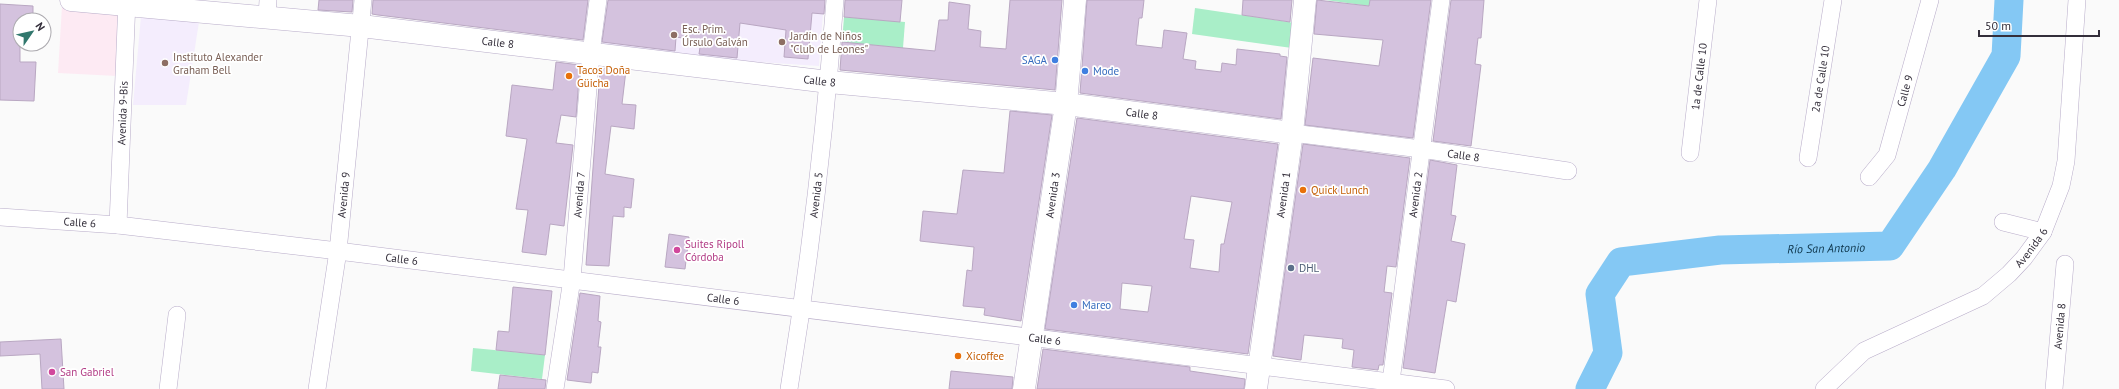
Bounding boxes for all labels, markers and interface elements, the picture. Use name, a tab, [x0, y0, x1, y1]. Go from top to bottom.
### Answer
north arrow	[12, 12, 52, 52]
scale bar	[1979, 12, 2099, 38]
text: 50 m	[1985, 18, 2011, 33]
text: N	[32, 19, 48, 33]
place label: Esc. Prim. Úrsulo Galván	[682, 22, 748, 49]
place label: Jardín de Niños "Club de Leones"	[789, 29, 869, 56]
marker: Esc. Prim. Úrsulo Galván	[669, 30, 679, 40]
street label: Calle 8	[481, 33, 515, 51]
marker: Jardín de Niños "Club de Leones"	[777, 37, 787, 47]
street label: 1a de Calle 10	[1688, 42, 1710, 111]
street label: 2a de Calle 10	[1808, 45, 1833, 113]
place label: Instituto Alexander Graham Bell	[173, 50, 263, 77]
place label: SAGA	[1022, 53, 1048, 67]
marker: SAGA	[1050, 55, 1060, 65]
marker: Instituto Alexander Graham Bell	[160, 58, 170, 68]
place label: Tacos Doña Güicha	[577, 63, 630, 90]
place label: Mode	[1093, 64, 1120, 78]
marker: Mode	[1080, 66, 1090, 76]
marker: Tacos Doña Güicha	[564, 71, 574, 81]
street label: Calle 8	[803, 72, 836, 90]
street label: Calle 9	[1894, 73, 1916, 108]
street label: Avenida 9-Bis	[114, 80, 131, 145]
street label: Calle 8	[1125, 105, 1159, 123]
street label: Calle 8	[1446, 146, 1481, 165]
street label: Avenida 9	[334, 171, 353, 219]
street label: Avenida 7	[570, 171, 588, 218]
street label: Avenida 5	[806, 171, 826, 219]
street label: Avenida 3	[1042, 171, 1063, 219]
street label: Avenida 1	[1273, 171, 1293, 219]
street label: Avenida 2	[1406, 171, 1425, 218]
place label: Quick Lunch	[1311, 183, 1369, 197]
marker: Quick Lunch	[1298, 185, 1308, 195]
street label: Calle 6	[63, 214, 97, 230]
street label: Avenida 6	[2012, 226, 2051, 270]
place label: Suites Ripoll Córdoba	[685, 237, 745, 264]
water label: Río San Antonio	[1787, 239, 1865, 256]
marker: Suites Ripoll Córdoba	[672, 245, 682, 255]
street label: Calle 6	[385, 250, 419, 268]
place label: DHL	[1299, 261, 1320, 275]
marker: DHL	[1286, 263, 1296, 273]
street label: Calle 6	[706, 290, 740, 308]
place label: Mareo	[1082, 298, 1111, 312]
marker: Mareo	[1069, 300, 1079, 310]
street label: Avenida 8	[2051, 303, 2069, 350]
street label: Calle 6	[1028, 330, 1062, 348]
place label: Xicoffee	[966, 349, 1005, 363]
marker: Xicoffee	[953, 351, 963, 361]
place label: San Gabriel	[60, 365, 115, 379]
marker: San Gabriel	[47, 367, 57, 377]

